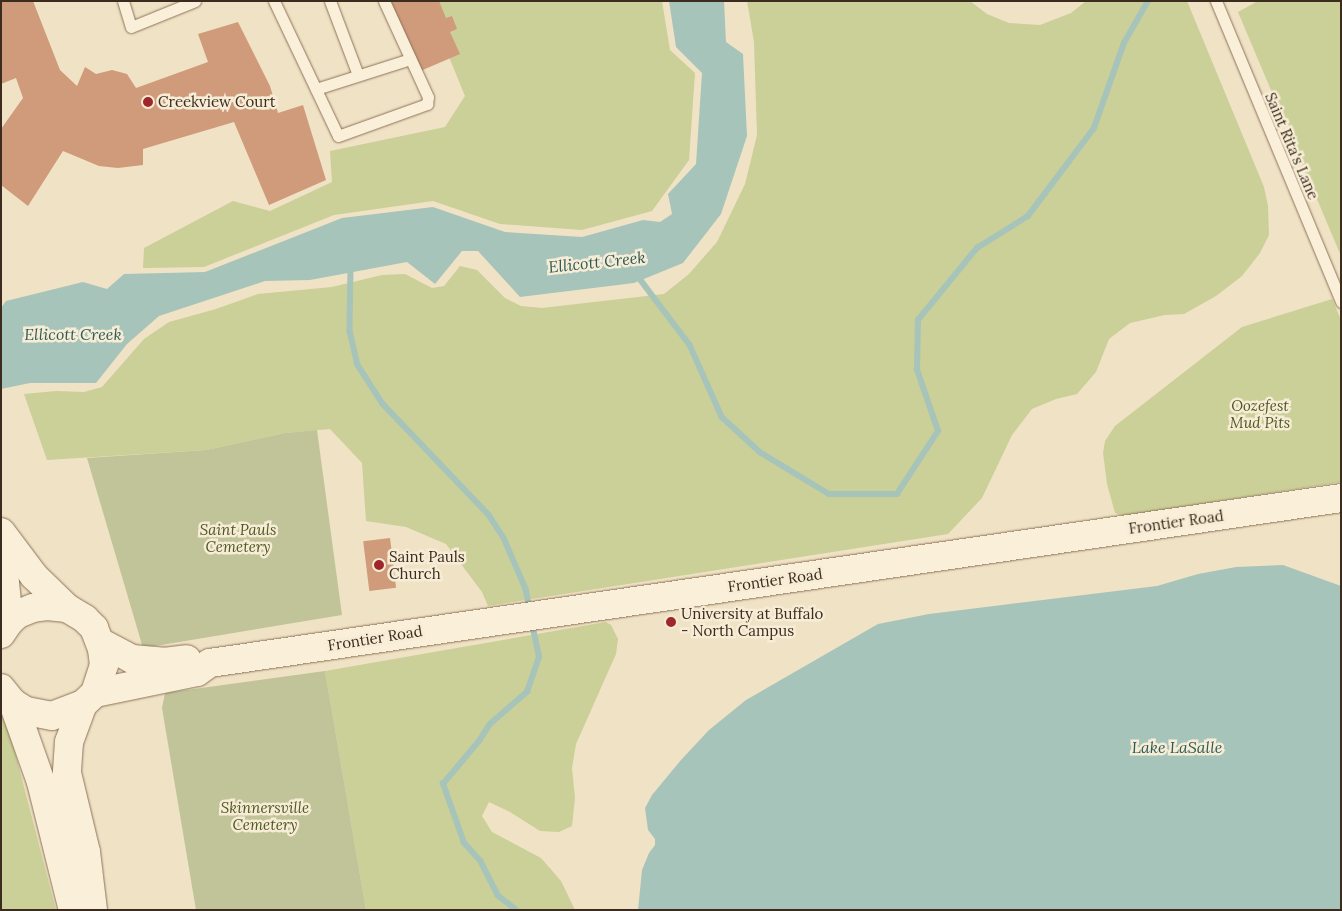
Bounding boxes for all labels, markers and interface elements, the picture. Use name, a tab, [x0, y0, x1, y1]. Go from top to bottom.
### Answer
street label: Saint Rita's Lane	[1261, 90, 1323, 202]
place label: Creekview Court	[158, 93, 276, 111]
marker: Creekview Court	[142, 96, 154, 108]
water label: Ellicott Creek	[547, 247, 647, 277]
water label: Ellicott Creek	[24, 324, 122, 344]
park label: Oozefest Mud Pits	[1230, 396, 1290, 431]
street label: Frontier Road	[1127, 506, 1225, 538]
park label: Saint Pauls Cemetery	[200, 520, 276, 555]
place label: Saint Pauls Church	[389, 547, 465, 582]
marker: Saint Pauls Church	[373, 559, 385, 571]
street label: Frontier Road	[726, 564, 824, 596]
place label: University at Buffalo - North Campus	[681, 604, 823, 639]
marker: University at Buffalo - North Campus	[665, 616, 677, 628]
street label: Frontier Road	[326, 622, 424, 654]
water label: Lake LaSalle	[1132, 737, 1222, 757]
park label: Skinnersville Cemetery	[221, 798, 309, 833]

